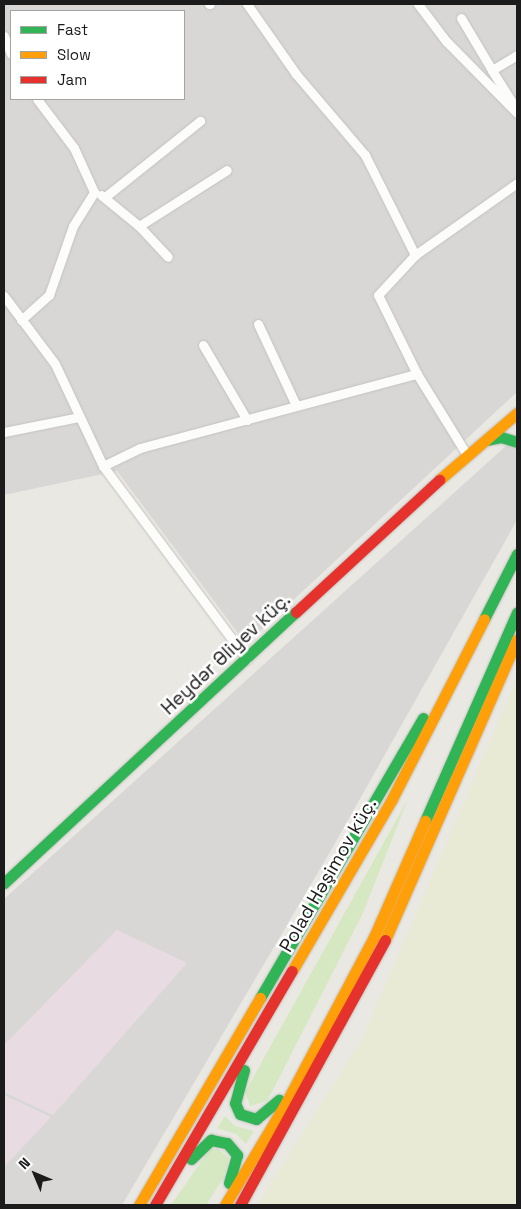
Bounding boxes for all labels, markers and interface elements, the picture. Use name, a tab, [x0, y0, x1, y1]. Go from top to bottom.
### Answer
legend	[10, 10, 185, 100]
text: Fast	[57, 20, 88, 39]
text: Slow	[57, 45, 91, 64]
text: Jam	[57, 70, 87, 89]
street label: Heydər Əliyev küç.	[157, 588, 295, 720]
street label: Polad Həşimov küç.	[275, 794, 381, 956]
north arrow	[10, 1149, 60, 1199]
text: N	[15, 1154, 34, 1173]

